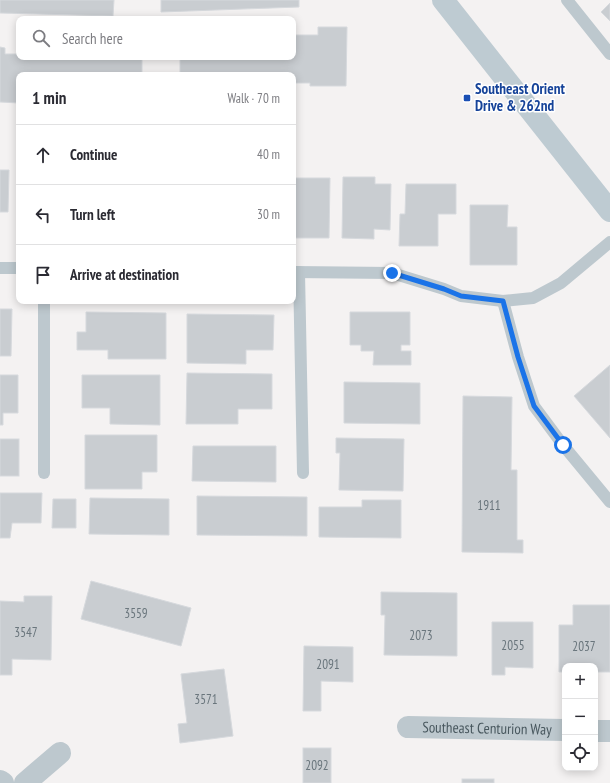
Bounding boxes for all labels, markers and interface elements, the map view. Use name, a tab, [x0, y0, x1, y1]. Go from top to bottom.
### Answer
search box	[16, 16, 296, 60]
icon: search	[30, 27, 52, 49]
text: Search here	[62, 29, 123, 48]
place label: Southeast Orient Drive & 262nd	[475, 79, 565, 115]
text: 1 min	[32, 87, 66, 109]
text: Walk · 70 m	[228, 90, 280, 107]
marker: Southeast Orient Drive & 262nd	[462, 93, 472, 103]
icon: ahead	[32, 144, 54, 166]
text: Continue	[70, 145, 117, 164]
text: 40 m	[257, 146, 280, 163]
icon: left	[32, 204, 54, 226]
text: Turn left	[70, 205, 115, 224]
text: 30 m	[257, 206, 280, 223]
icon: arrive	[32, 264, 54, 286]
route end	[383, 264, 401, 282]
text: Arrive at destination	[70, 265, 179, 284]
route start	[554, 436, 572, 454]
house number: 1911	[477, 497, 501, 514]
house number: 3559	[124, 605, 148, 622]
house number: 3547	[14, 624, 38, 641]
house number: 2073	[409, 627, 433, 644]
house number: 2055	[501, 637, 525, 654]
house number: 2037	[572, 638, 596, 655]
house number: 2091	[316, 656, 340, 673]
map controls	[562, 663, 598, 771]
button: +	[562, 663, 598, 699]
house number: 3571	[194, 691, 218, 708]
button: −	[562, 699, 598, 735]
street label: Southeast Centurion Way	[422, 717, 552, 739]
button: locate	[562, 735, 598, 771]
house number: 2092	[305, 757, 329, 774]

